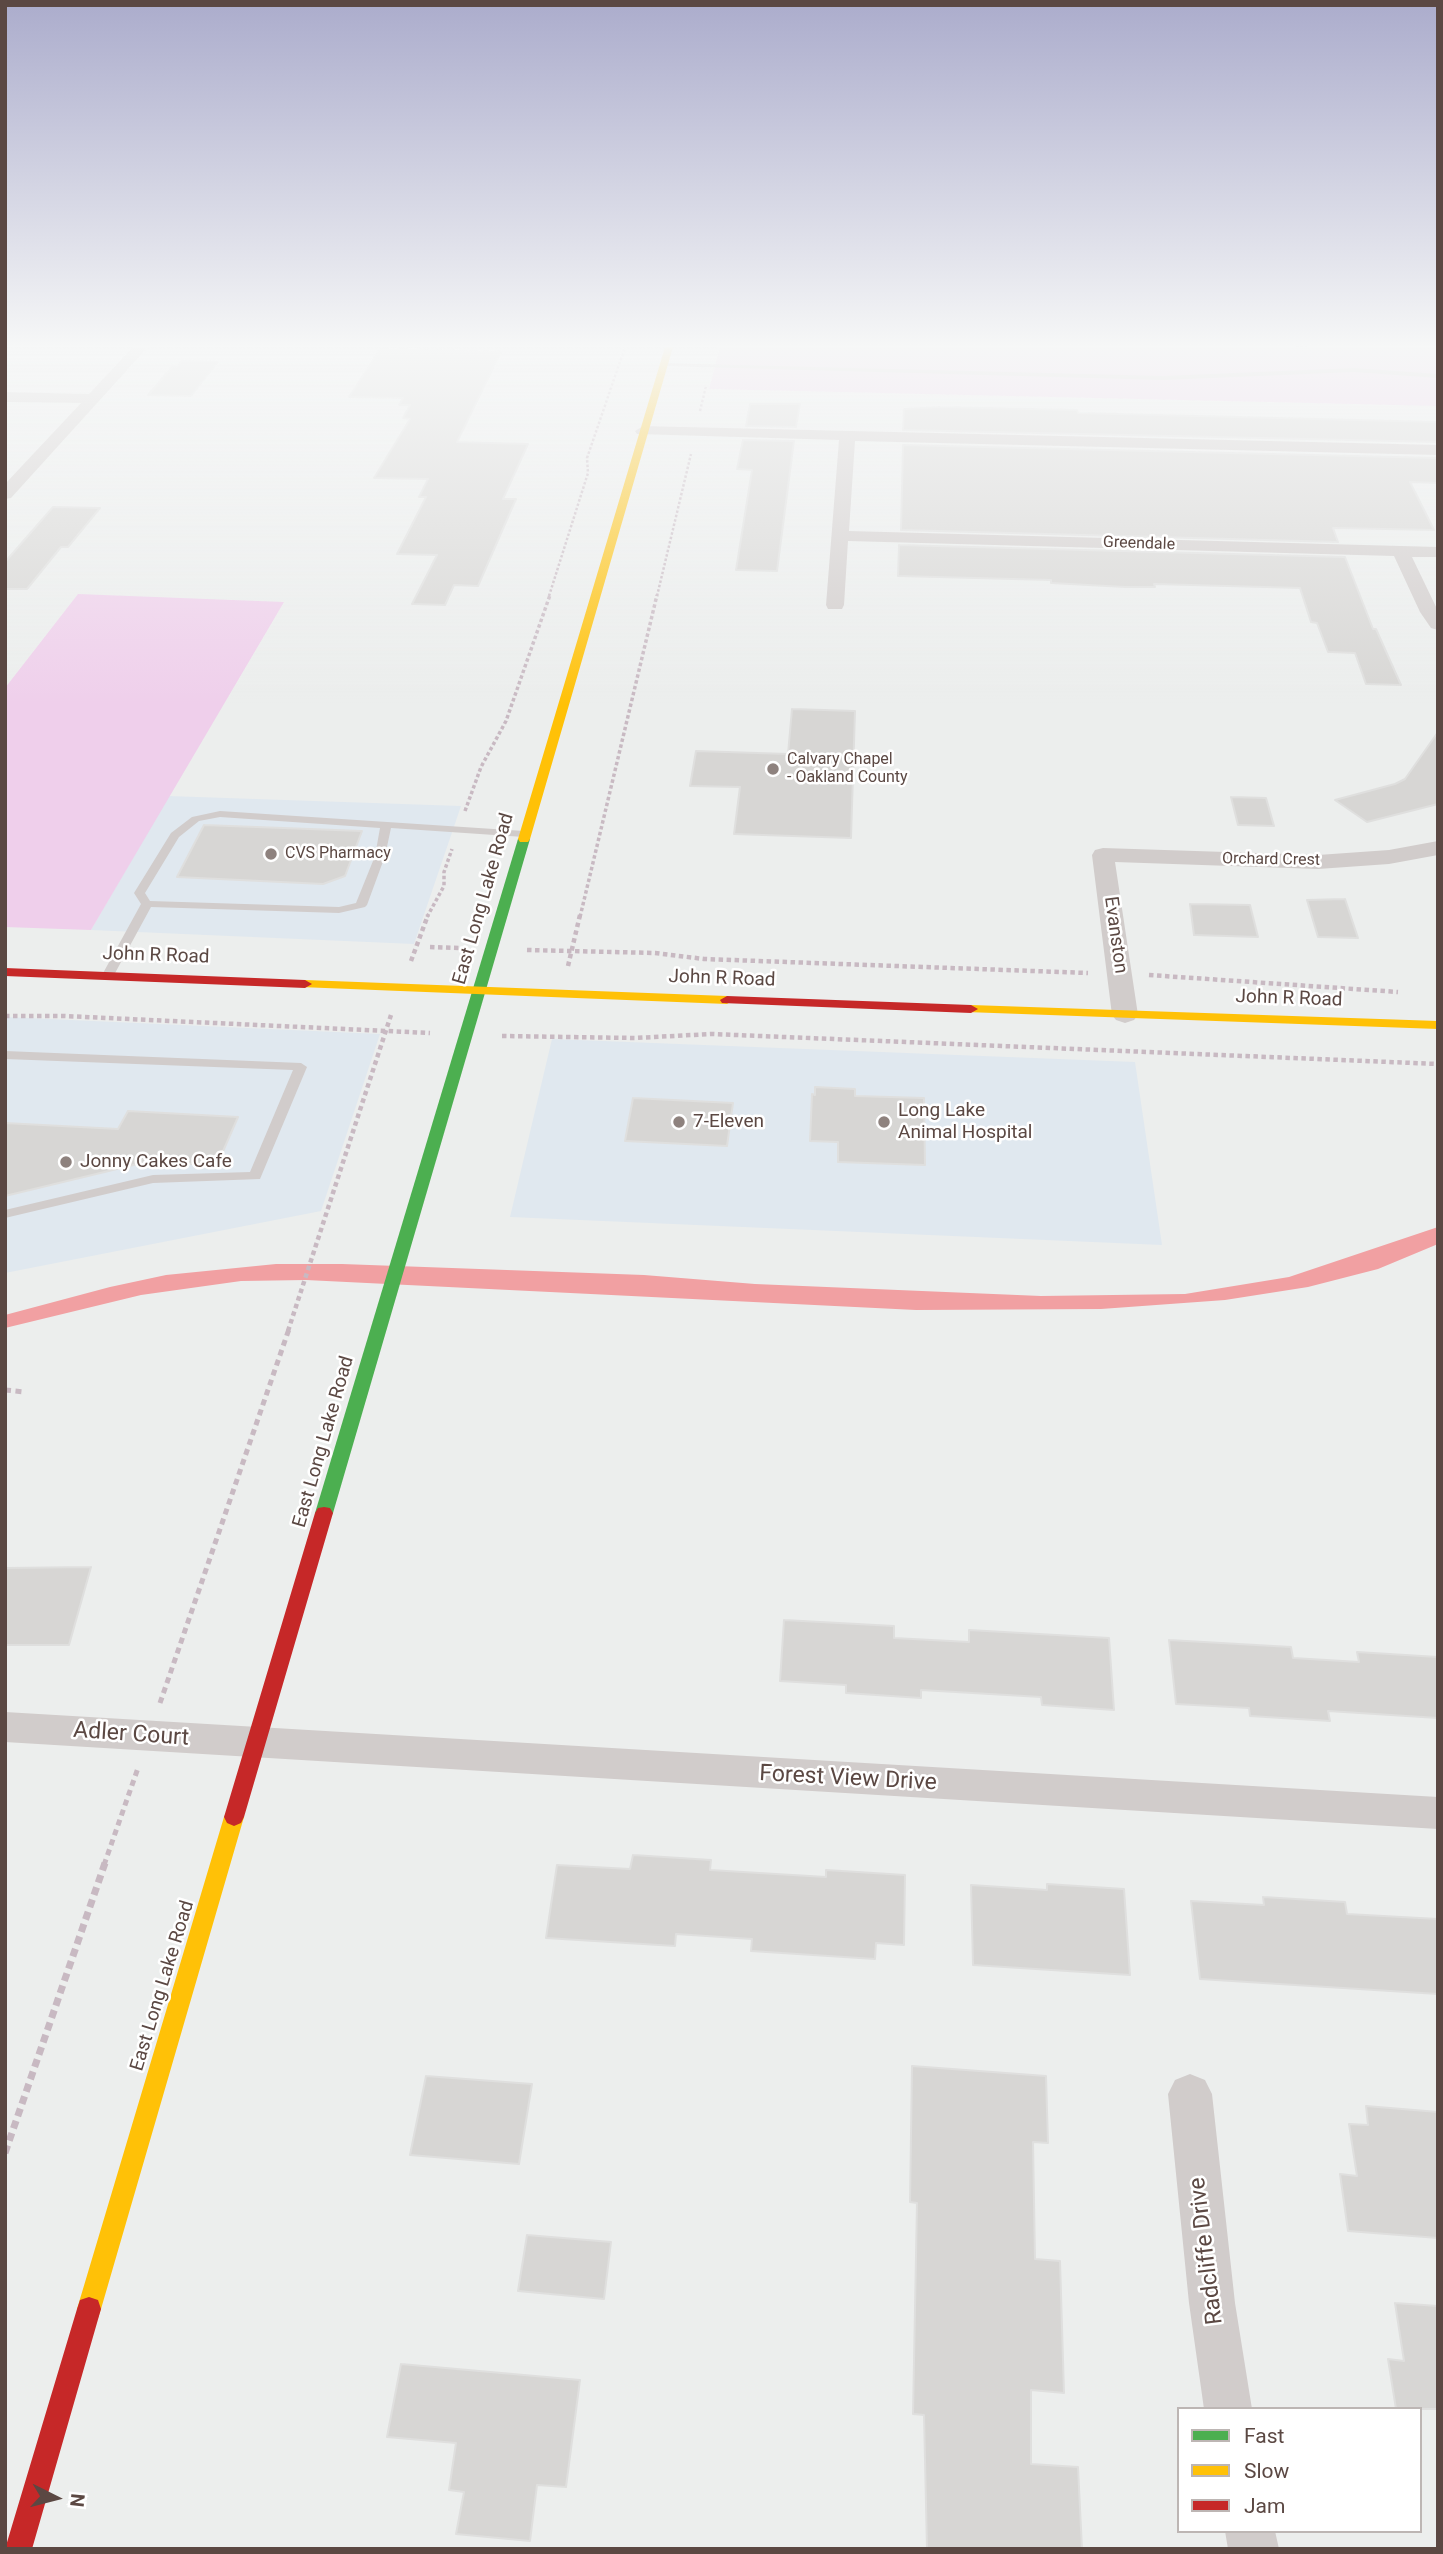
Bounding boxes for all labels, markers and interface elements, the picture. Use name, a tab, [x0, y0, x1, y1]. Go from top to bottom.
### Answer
street label: Greendale	[1103, 533, 1175, 555]
place label: Calvary Chapel - Oakland County	[787, 750, 908, 788]
marker: Calvary Chapel - Oakland County	[765, 761, 781, 777]
street label: East Long Lake Road	[449, 811, 519, 987]
place label: CVS Pharmacy	[285, 844, 391, 864]
marker: CVS Pharmacy	[263, 846, 279, 862]
street label: Orchard Crest	[1222, 850, 1320, 870]
street label: Evanston	[1098, 895, 1132, 975]
street label: John R Road	[102, 943, 210, 969]
street label: John R Road	[668, 966, 776, 992]
street label: John R Road	[1235, 986, 1343, 1012]
place label: Long Lake Animal Hospital	[898, 1100, 1032, 1144]
place label: 7-Eleven	[693, 1111, 764, 1133]
marker: 7-Eleven	[671, 1114, 687, 1130]
marker: Long Lake Animal Hospital	[876, 1114, 892, 1130]
place label: Jonny Cakes Cafe	[80, 1151, 232, 1173]
marker: Jonny Cakes Cafe	[58, 1154, 74, 1170]
street label: East Long Lake Road	[289, 1354, 359, 1530]
street label: Adler Court	[72, 1717, 190, 1753]
street label: Forest View Drive	[759, 1761, 937, 1797]
street label: East Long Lake Road	[126, 1898, 200, 2074]
street label: Radcliffe Drive	[1184, 2176, 1230, 2326]
legend	[1177, 2407, 1422, 2533]
text: Fast	[1244, 2424, 1284, 2448]
text: Slow	[1244, 2459, 1289, 2483]
north arrow	[21, 2463, 91, 2533]
text: N	[65, 2492, 90, 2508]
text: Jam	[1244, 2494, 1285, 2518]

